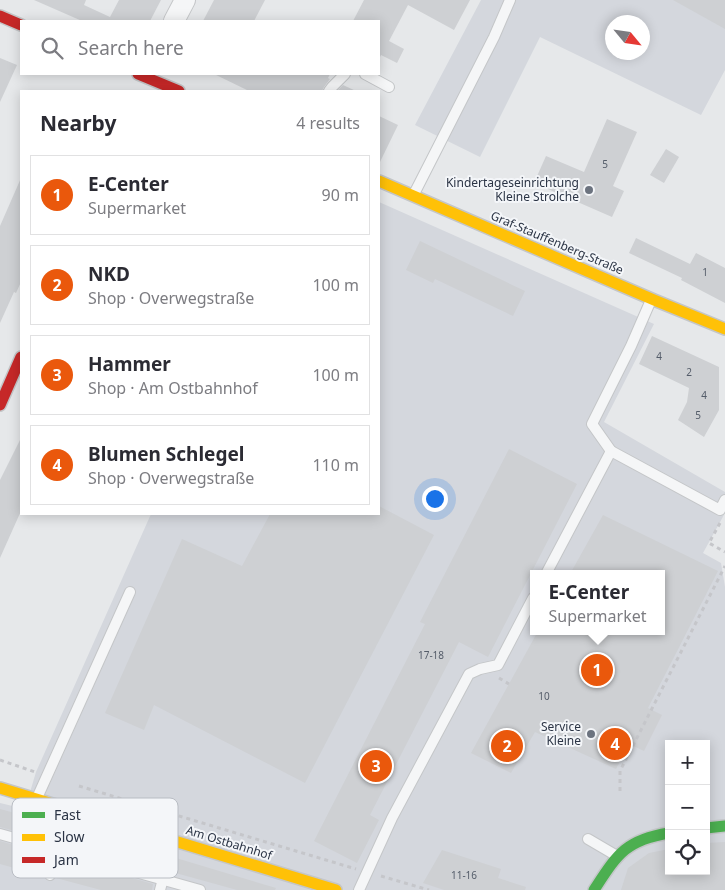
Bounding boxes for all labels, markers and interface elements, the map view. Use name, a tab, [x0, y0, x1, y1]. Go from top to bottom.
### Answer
north arrow	[605, 15, 650, 60]
search box	[20, 20, 380, 75]
icon: search	[38, 34, 66, 62]
text: Search here	[78, 35, 184, 61]
text: Nearby	[40, 109, 116, 137]
text: 4 results	[296, 112, 360, 134]
house number: 5	[602, 157, 608, 171]
text: E-Center	[88, 171, 169, 197]
place label: Kindertageseinrichtung Kleine Strolche	[446, 174, 579, 205]
text: 1	[52, 184, 62, 206]
text: 90 m	[322, 184, 359, 206]
marker: Kindertageseinrichtung Kleine Strolche	[583, 184, 595, 196]
text: Supermarket	[88, 197, 186, 219]
street label: Graf-Stauffenberg-Straße	[488, 207, 626, 278]
text: NKD	[88, 261, 130, 287]
house number: 1	[702, 265, 708, 279]
text: 2	[52, 274, 62, 296]
text: 100 m	[312, 274, 359, 296]
text: Shop · Overwegstraße	[88, 287, 254, 309]
house number: 4	[656, 349, 662, 363]
text: Hammer	[88, 351, 171, 377]
text: 3	[52, 364, 62, 386]
text: 100 m	[312, 364, 359, 386]
house number: 2	[686, 365, 692, 379]
text: Shop · Am Ostbahnhof	[88, 377, 258, 399]
house number: 4	[701, 388, 707, 402]
house number: 5	[695, 408, 701, 422]
text: Blumen Schlegel	[88, 441, 244, 467]
text: 4	[52, 454, 62, 476]
text: 110 m	[312, 454, 359, 476]
text: Shop · Overwegstraße	[88, 467, 254, 489]
your location	[422, 486, 448, 512]
popup	[530, 570, 665, 635]
text: E-Center	[548, 579, 629, 605]
text: Supermarket	[548, 605, 647, 627]
house number: 17-18	[418, 648, 444, 662]
pin: 1	[581, 651, 613, 689]
house number: 10	[538, 689, 550, 703]
place label: Service Kleine	[541, 718, 581, 749]
pin: 4	[599, 725, 631, 763]
pin: 2	[491, 727, 523, 765]
marker: Service Kleine	[585, 728, 597, 740]
map controls	[665, 740, 710, 875]
button: +	[665, 740, 710, 785]
pin: 3	[360, 747, 392, 785]
button: −	[665, 785, 710, 830]
legend	[12, 798, 178, 878]
text: Fast	[54, 805, 81, 824]
street label: Am Ostbahnhof	[184, 821, 275, 864]
text: Slow	[54, 827, 85, 846]
button: locate	[665, 830, 710, 875]
text: Jam	[52, 850, 79, 869]
house number: 11-16	[451, 868, 477, 882]

